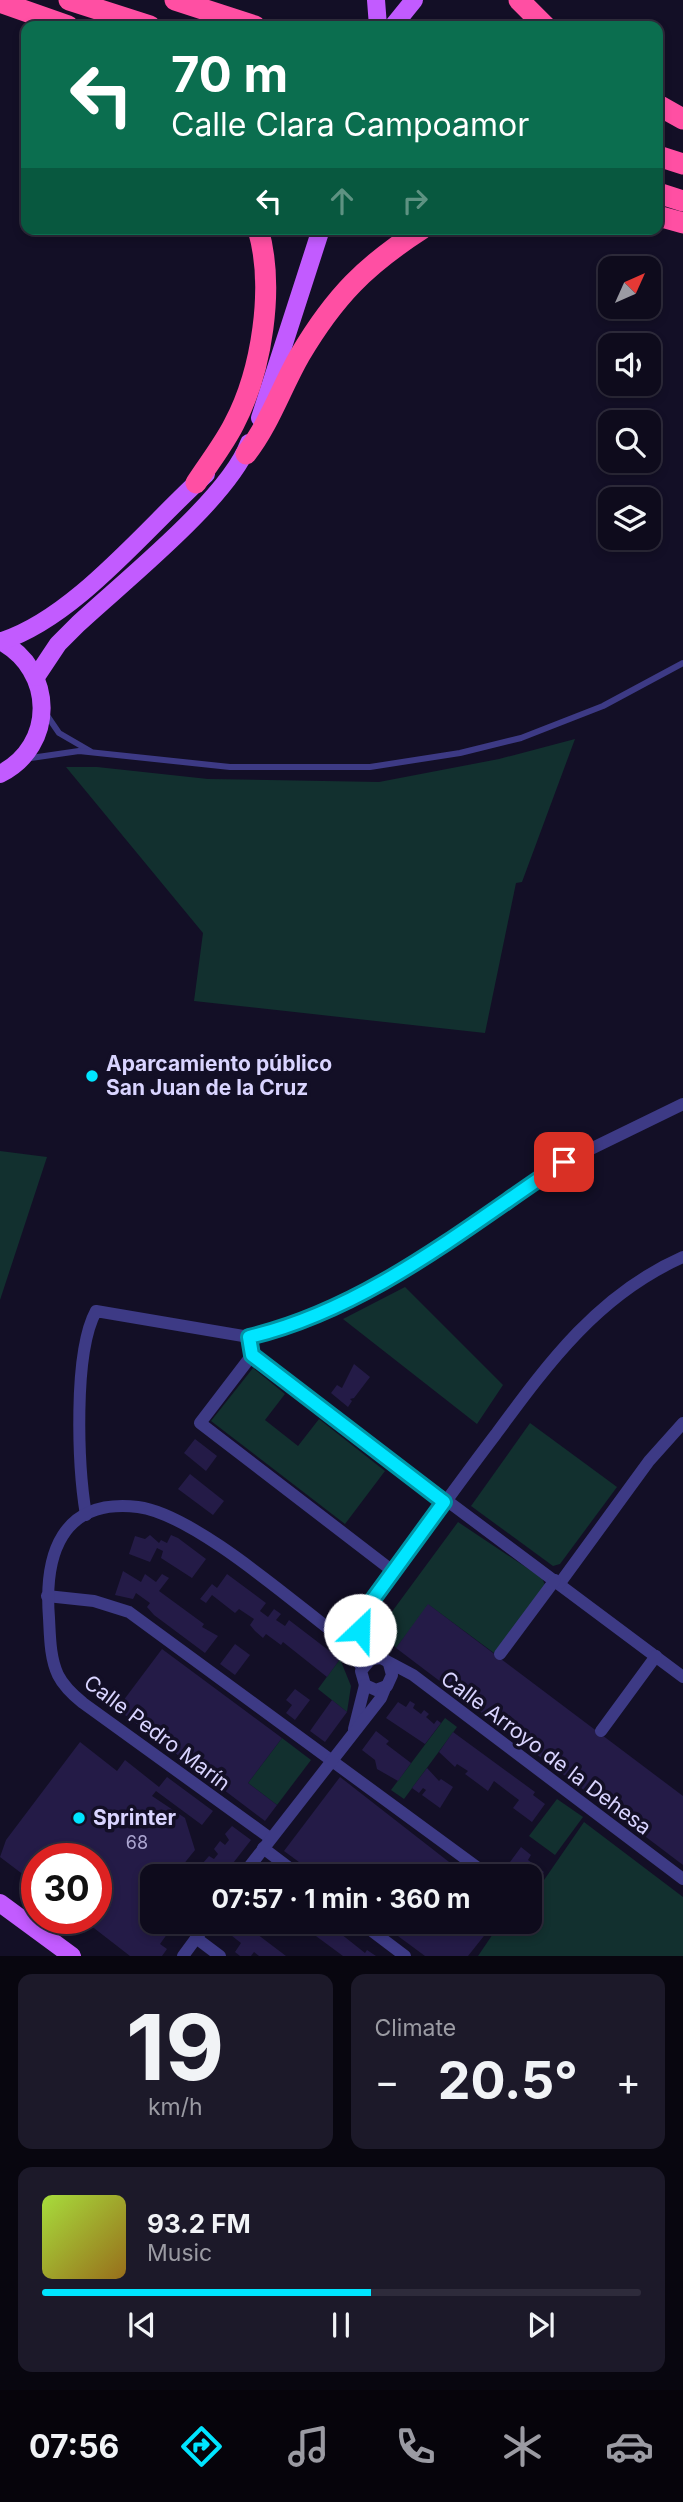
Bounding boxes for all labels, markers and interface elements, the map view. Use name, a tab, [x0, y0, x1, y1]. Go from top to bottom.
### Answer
text: 70 m	[171, 45, 288, 104]
icon: left	[56, 49, 147, 140]
text: Calle Clara Campoamor	[171, 105, 529, 144]
icon: left	[250, 182, 288, 220]
icon: ahead	[323, 182, 361, 220]
icon: right	[396, 182, 434, 220]
north arrow	[598, 256, 662, 318]
map controls	[598, 256, 661, 550]
button: sound	[598, 333, 661, 396]
button: search	[598, 410, 661, 473]
button: layers	[598, 487, 661, 550]
place label: Aparcamiento público San Juan de la Cruz	[106, 1051, 332, 1100]
marker: Aparcamiento público San Juan de la Cruz	[84, 1068, 100, 1084]
pin	[534, 1132, 594, 1192]
icon: arrive	[545, 1143, 583, 1181]
position arrow	[323, 1593, 397, 1667]
street label: Calle Arroyo de la Dehesa	[436, 1665, 656, 1840]
street label: Calle Pedro Marín	[79, 1670, 235, 1796]
place label: Sprinter	[93, 1805, 176, 1830]
marker: Sprinter	[71, 1810, 87, 1826]
house number: 68	[126, 1832, 148, 1853]
speed limit sign: 30	[21, 1843, 112, 1934]
text: 07:57 · 1 min · 360 m	[211, 1883, 471, 1914]
text: 19	[126, 1992, 224, 2102]
text: Climate	[375, 2014, 456, 2042]
text: 20.5°	[438, 2049, 578, 2112]
text: −	[375, 2058, 400, 2104]
text: +	[616, 2058, 641, 2104]
text: km/h	[148, 2093, 203, 2121]
text: 93.2 FM	[147, 2208, 251, 2239]
text: Music	[147, 2239, 212, 2267]
icon: previous	[123, 2306, 161, 2344]
icon: pause	[322, 2306, 360, 2344]
icon: next	[522, 2306, 560, 2344]
icon: directions	[177, 2422, 226, 2471]
icon: music	[284, 2422, 333, 2471]
icon: phone	[391, 2422, 440, 2471]
icon: climate	[498, 2422, 547, 2471]
icon: car	[605, 2422, 654, 2471]
text: 07:56	[29, 2427, 119, 2466]

